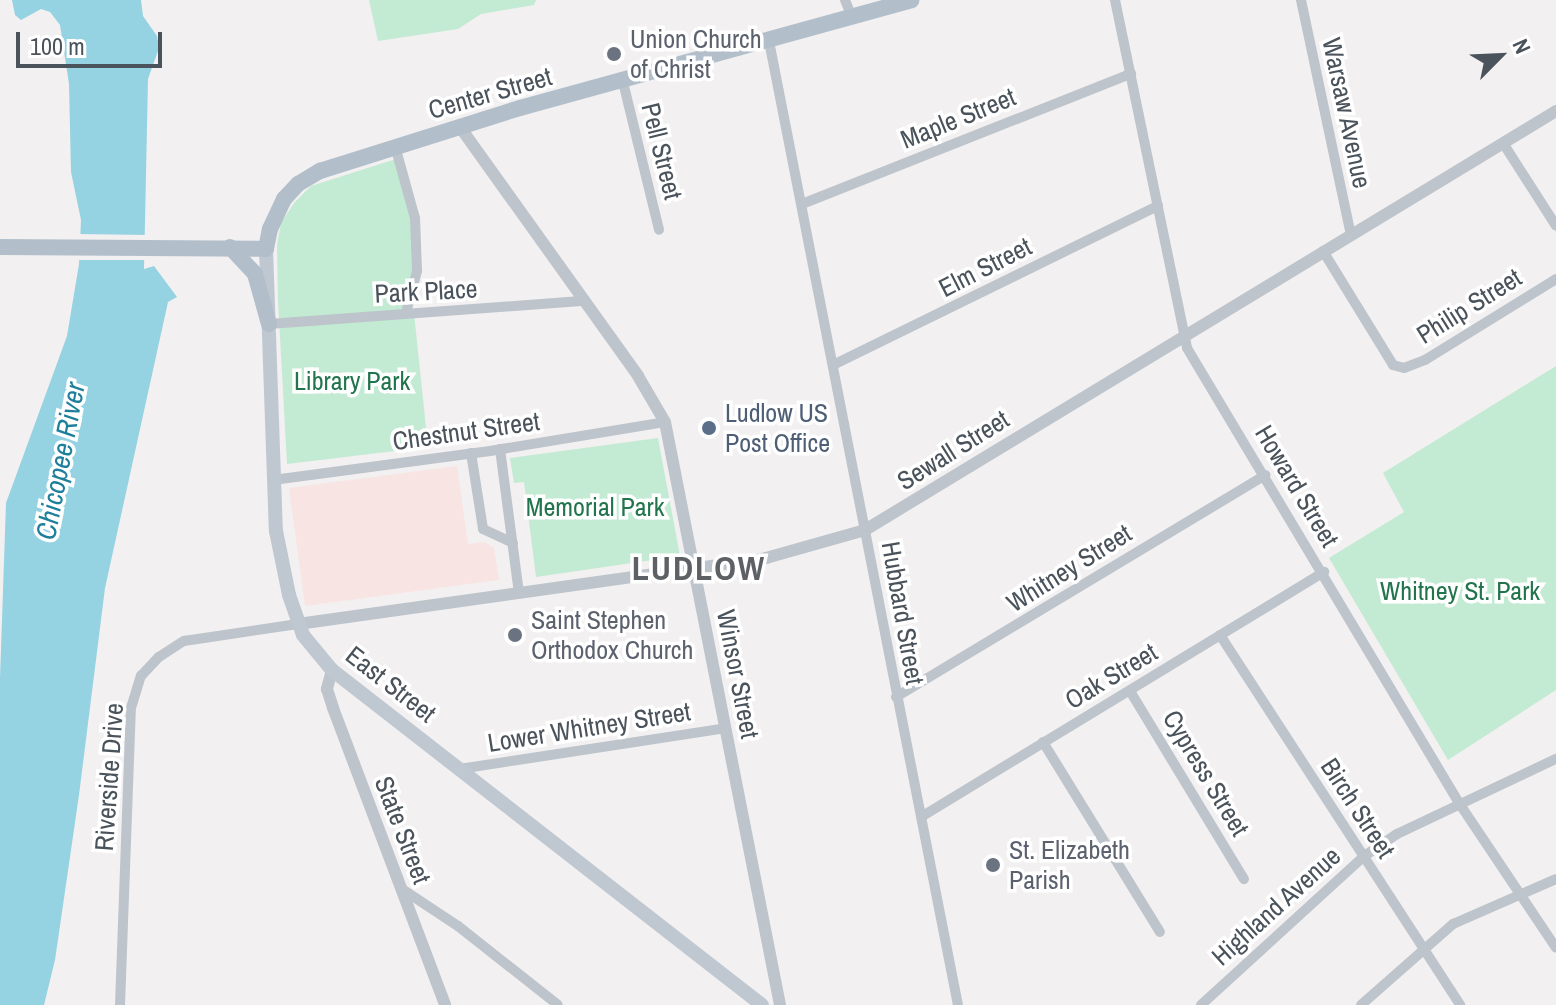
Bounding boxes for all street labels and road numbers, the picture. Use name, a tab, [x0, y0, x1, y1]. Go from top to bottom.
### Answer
street label: Warsaw Avenue	[1316, 34, 1378, 192]
street label: Center Street	[425, 61, 555, 125]
street label: Maple Street	[896, 81, 1020, 155]
street label: Pell Street	[635, 100, 689, 202]
street label: Elm Street	[934, 231, 1036, 303]
street label: Philip Street	[1411, 262, 1527, 350]
street label: Park Place	[374, 273, 478, 309]
street label: Sewall Street	[891, 403, 1015, 497]
street label: Chestnut Street	[390, 405, 542, 457]
street label: Howard Street	[1249, 420, 1345, 552]
street label: Whitney Street	[1001, 517, 1137, 619]
street label: Hubbard Street	[875, 539, 931, 687]
street label: Winsor Street	[710, 607, 766, 741]
street label: Oak Street	[1059, 636, 1163, 716]
street label: East Street	[340, 639, 442, 729]
street label: Lower Whitney Street	[485, 696, 693, 758]
street label: Riverside Drive	[88, 702, 130, 852]
street label: Cypress Street	[1156, 705, 1256, 841]
street label: Birch Street	[1314, 752, 1402, 864]
street label: State Street	[368, 772, 438, 888]
street label: Highland Avenue	[1205, 840, 1347, 972]

